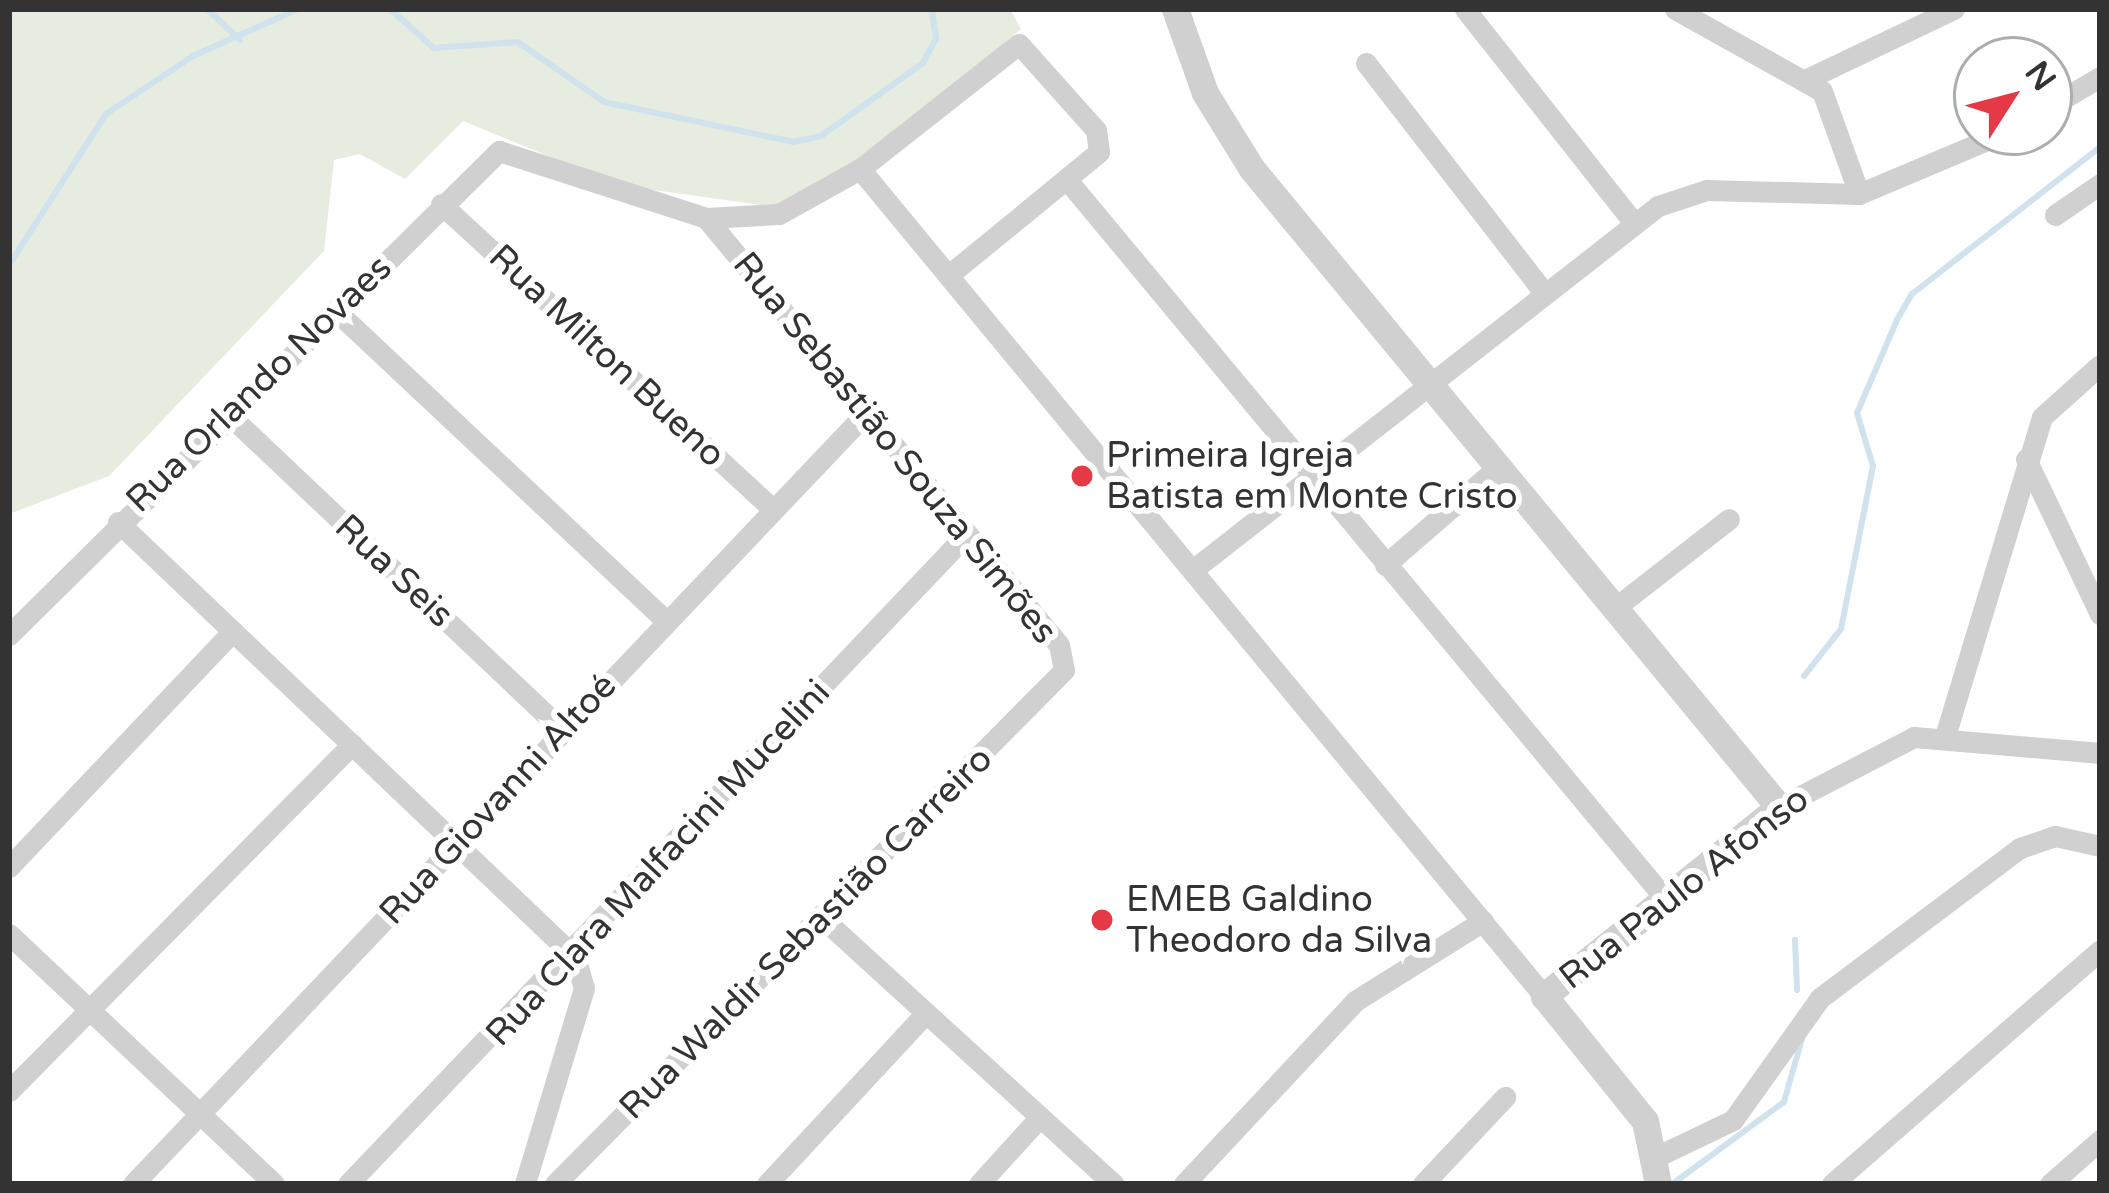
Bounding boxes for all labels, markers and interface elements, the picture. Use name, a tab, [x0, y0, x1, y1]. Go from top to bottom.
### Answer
north arrow	[1953, 36, 2073, 156]
text: N	[2017, 54, 2064, 98]
street label: Rua Milton Bueno	[480, 236, 734, 476]
street label: Rua Sebastião Souza Simões	[724, 244, 1066, 652]
street label: Rua Orlando Novaes	[117, 246, 401, 522]
place label: Primeira Igreja Batista em Monte Cristo	[1106, 433, 1518, 518]
marker: Primeira Igreja Batista em Monte Cristo	[1069, 463, 1095, 489]
street label: Rua Seis	[326, 505, 462, 637]
street label: Rua Giovanni Altoé	[370, 664, 626, 934]
street label: Rua Clara Malfacini Mucelini	[477, 671, 839, 1055]
street label: Rua Waldir Sebastião Carreiro	[611, 738, 1001, 1128]
street label: Rua Paulo Afonso	[1551, 777, 1817, 999]
place label: EMEB Galdino Theodoro da Silva	[1126, 877, 1432, 962]
marker: EMEB Galdino Theodoro da Silva	[1089, 907, 1115, 933]

